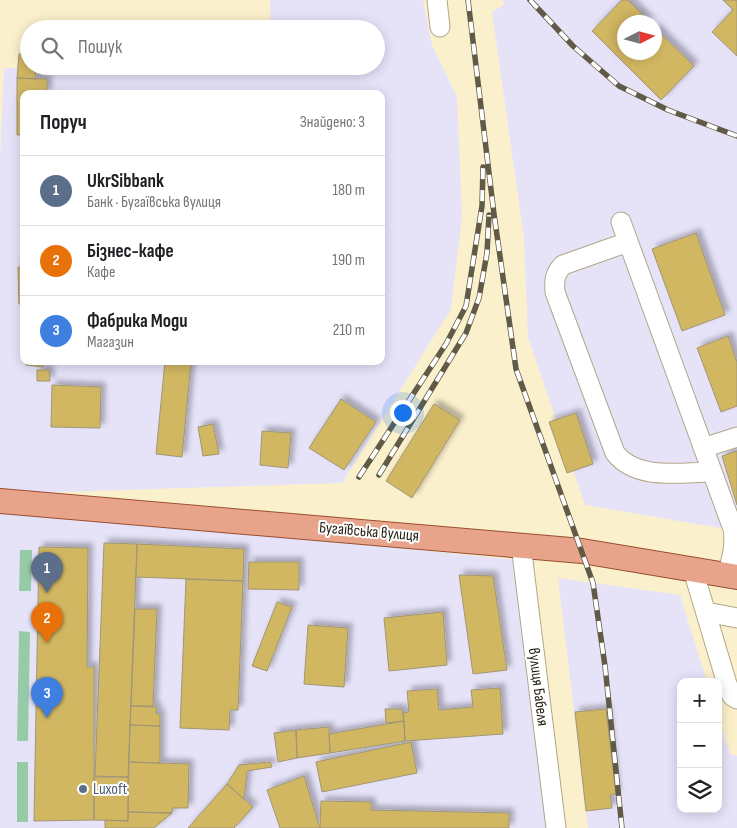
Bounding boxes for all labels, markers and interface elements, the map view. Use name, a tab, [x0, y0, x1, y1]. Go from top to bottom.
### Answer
north arrow	[617, 15, 662, 60]
search box	[20, 20, 385, 75]
icon: search	[38, 34, 66, 62]
text: Пошук	[78, 36, 122, 59]
text: Поруч	[40, 110, 87, 135]
text: Знайдено: 3	[300, 113, 365, 132]
text: UkrSibbank	[87, 170, 164, 193]
text: 1	[53, 181, 59, 200]
text: 180 m	[332, 181, 365, 200]
text: Банк · Бугаївська вулиця	[87, 193, 221, 212]
text: Бізнес-кафе	[87, 240, 174, 263]
text: 2	[52, 251, 60, 270]
text: 190 m	[332, 251, 365, 270]
text: Кафе	[87, 263, 115, 282]
text: Фабрика Моди	[87, 310, 188, 333]
text: 3	[52, 321, 60, 340]
text: 210 m	[333, 321, 365, 340]
text: Магазин	[87, 333, 134, 352]
your location	[390, 400, 416, 426]
street label: Бугаївська вулиця	[318, 518, 420, 546]
pin: 1	[31, 552, 63, 593]
pin: 2	[31, 602, 63, 643]
street label: вулиця Бабеля	[524, 647, 552, 727]
pin: 3	[31, 677, 63, 718]
map controls	[677, 678, 722, 813]
button: +	[677, 678, 722, 723]
button: −	[677, 723, 722, 768]
button: layers	[677, 768, 722, 813]
place label: Luxoft	[93, 780, 128, 799]
marker: Luxoft	[77, 783, 89, 795]

